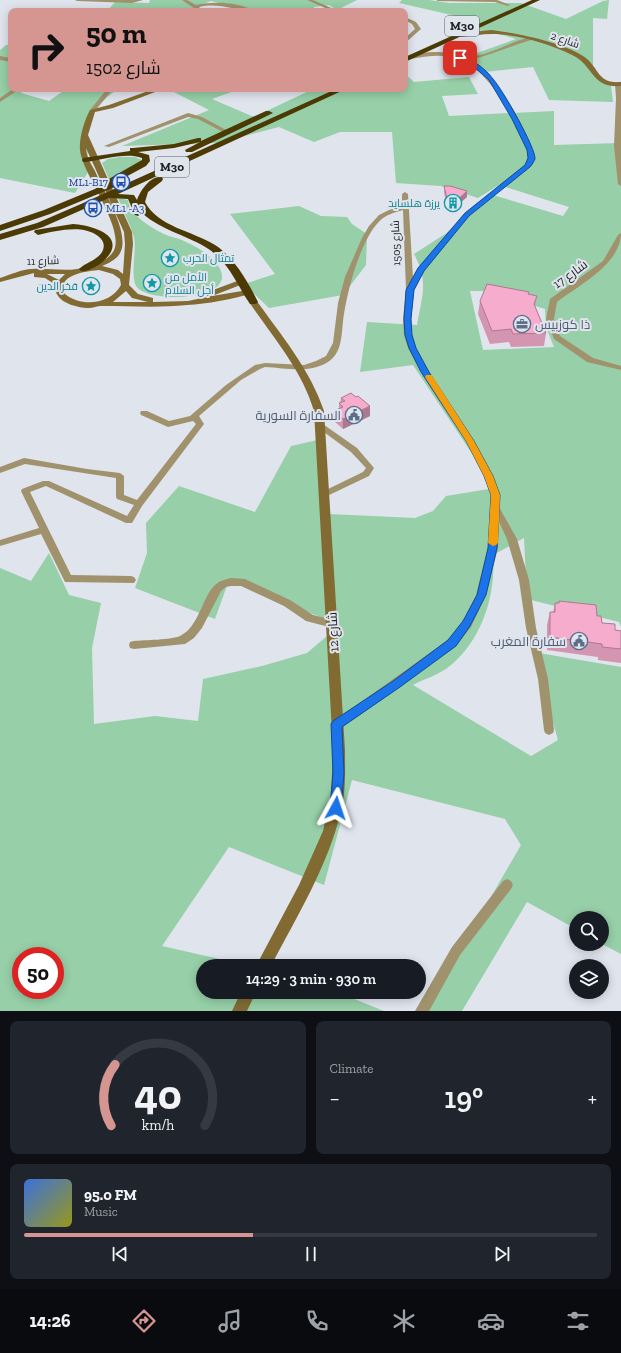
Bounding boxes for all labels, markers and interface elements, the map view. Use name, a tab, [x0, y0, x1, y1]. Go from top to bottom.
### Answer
road number: M30	[445, 16, 479, 36]
text: 50 m	[86, 17, 147, 50]
icon: right	[20, 24, 72, 76]
street label: شارع 2	[549, 29, 581, 52]
pin	[443, 41, 477, 75]
icon: arrive	[449, 47, 471, 69]
text: شارع 1502	[86, 57, 161, 79]
road number: M30	[155, 157, 189, 177]
bus stop icon: ML1-B17	[111, 172, 131, 192]
place label: ML1-B17	[69, 176, 108, 189]
building icon: يرزة هلسايد	[443, 193, 463, 213]
place label: يرزة هلسايد	[388, 197, 440, 210]
bus stop icon: ML1 -A3	[83, 198, 103, 218]
place label: ML1 -A3	[106, 202, 144, 215]
street label: شارع 1505	[389, 220, 404, 266]
place icon: تمثال الحرب	[160, 248, 180, 268]
place label: تمثال الحرب	[183, 252, 234, 265]
street label: شارع 11	[27, 254, 59, 269]
street label: شارع 17	[550, 256, 591, 292]
place label: الأمل من أجل السلام	[165, 271, 214, 298]
place icon: الأمل من أجل السلام	[142, 273, 162, 293]
place icon: فخر الدين	[81, 276, 101, 296]
place label: فخر الدين	[36, 280, 78, 293]
office icon: ذا كوزبيس	[512, 314, 532, 334]
place label: ذا كوزبيس	[535, 317, 590, 332]
public building icon: السفارة السورية	[344, 405, 364, 425]
place label: السفارة السورية	[255, 408, 341, 423]
street label: شارع 12	[324, 612, 343, 652]
public building icon: سفارة المغرب	[569, 631, 589, 651]
place label: سفارة المغرب	[491, 634, 566, 649]
position arrow	[315, 787, 357, 829]
map controls	[569, 911, 609, 999]
button: search	[569, 911, 609, 951]
speed limit sign: 50	[12, 947, 64, 999]
button: layers	[569, 959, 609, 999]
text: 14:29 · 3 min · 930 m	[246, 970, 376, 988]
text: Climate	[330, 1061, 373, 1076]
text: 40	[134, 1069, 182, 1119]
text: 19°	[444, 1080, 483, 1116]
text: −	[330, 1085, 340, 1112]
text: +	[588, 1085, 597, 1112]
text: km/h	[141, 1116, 174, 1133]
text: 95.0 FM	[84, 1186, 137, 1204]
text: Music	[84, 1204, 118, 1219]
icon: previous	[109, 1243, 131, 1265]
icon: pause	[300, 1243, 322, 1265]
icon: next	[491, 1243, 513, 1265]
icon: directions	[130, 1307, 158, 1335]
icon: music	[216, 1307, 244, 1335]
icon: phone	[303, 1307, 331, 1335]
icon: climate	[390, 1307, 418, 1335]
icon: car	[477, 1307, 505, 1335]
icon: filters	[564, 1307, 592, 1335]
text: 14:26	[29, 1310, 71, 1332]

